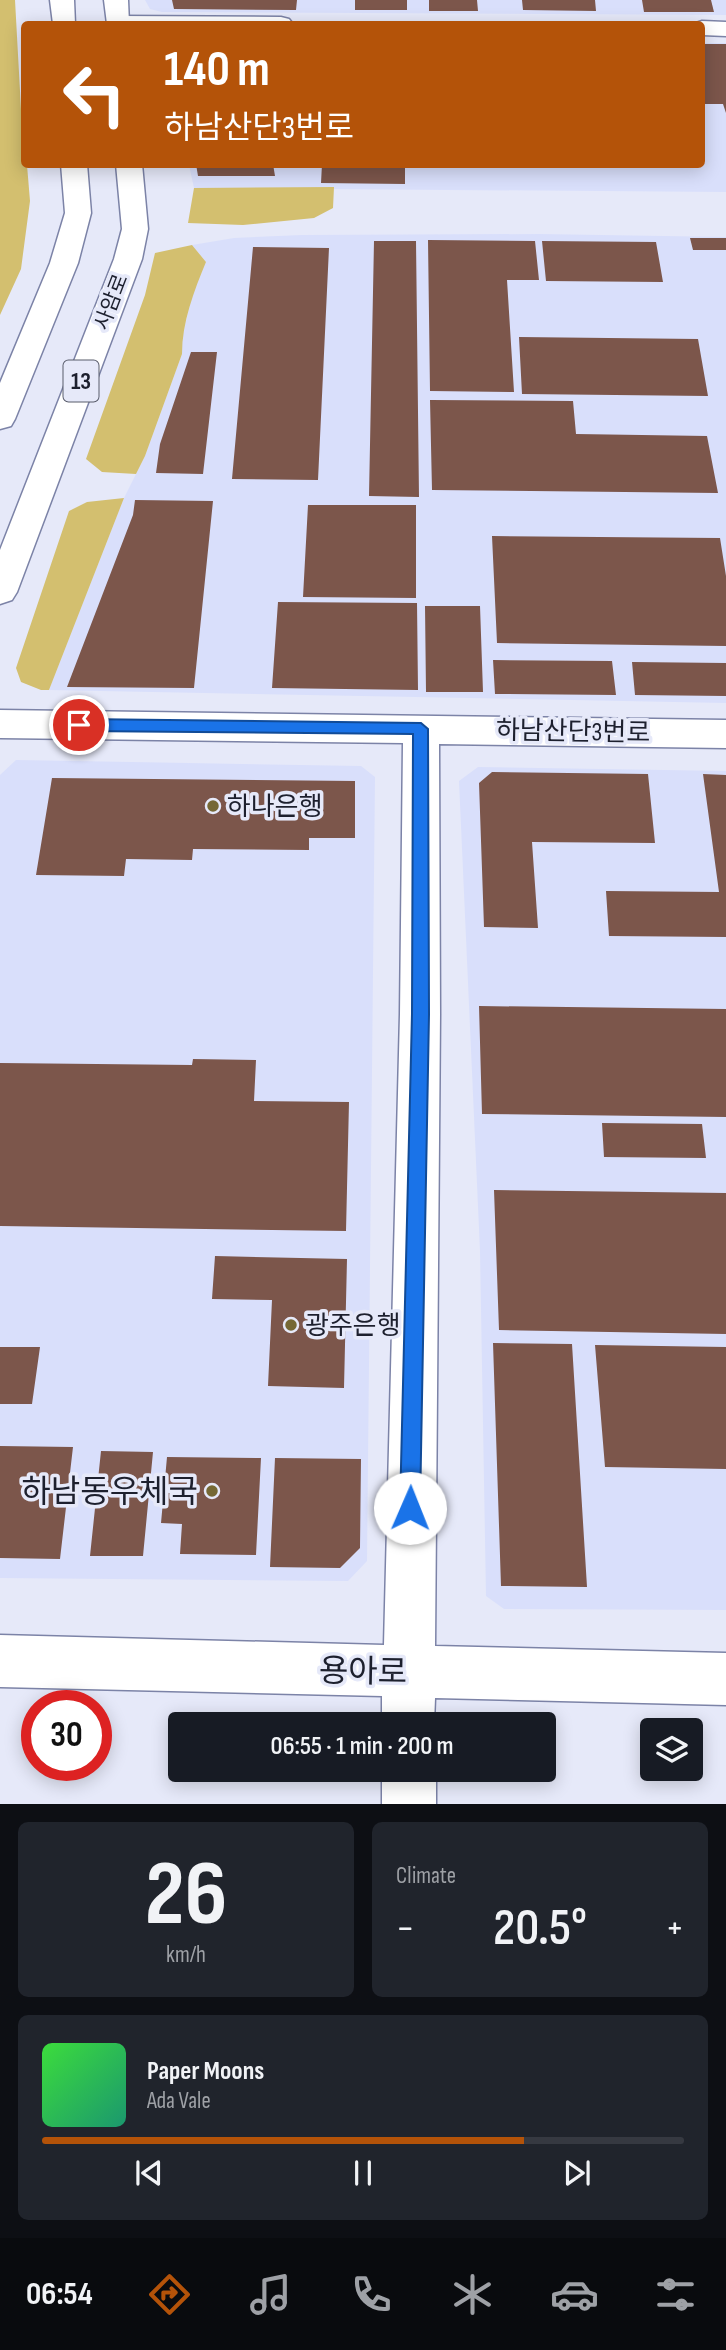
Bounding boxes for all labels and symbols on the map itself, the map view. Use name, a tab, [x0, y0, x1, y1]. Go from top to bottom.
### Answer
street label: 사암로	[89, 271, 134, 334]
road number: 13	[64, 360, 98, 402]
pin	[49, 695, 109, 755]
street label: 하남산단3번로	[496, 716, 650, 749]
place label: 하나은행	[227, 792, 323, 823]
marker: 하나은행	[205, 798, 221, 814]
place label: 광주은행	[305, 1311, 401, 1342]
marker: 광주은행	[283, 1317, 299, 1333]
position arrow	[373, 1471, 447, 1545]
place label: 하남동우체국	[21, 1473, 198, 1512]
marker: 하남동우체국	[204, 1483, 220, 1499]
street label: 용아로	[318, 1652, 407, 1693]
speed limit sign: 30	[21, 1690, 112, 1781]

